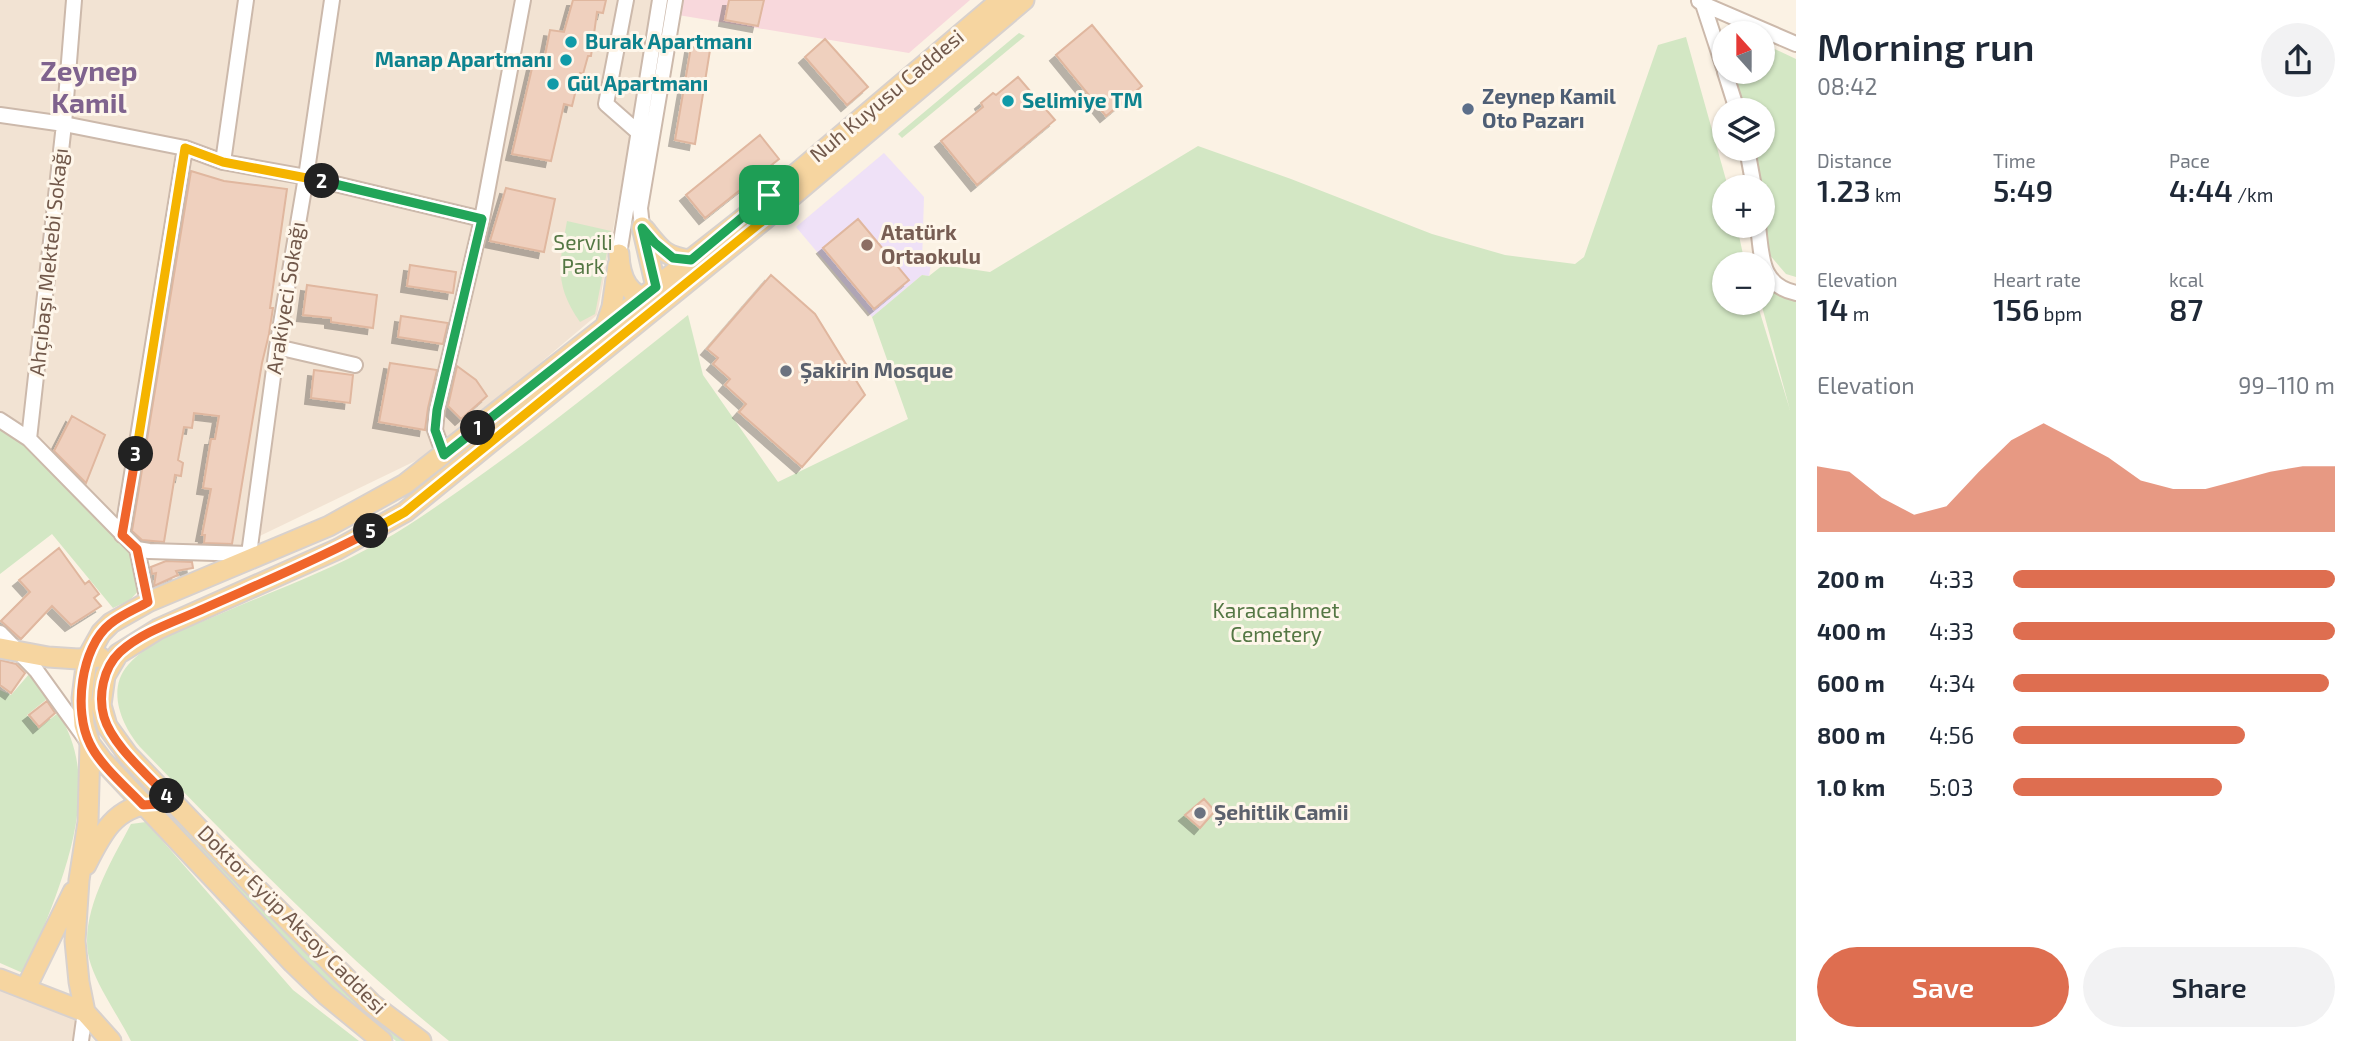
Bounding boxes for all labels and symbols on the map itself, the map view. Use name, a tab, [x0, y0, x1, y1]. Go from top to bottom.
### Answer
north arrow	[1712, 21, 1774, 84]
street label: Nuh Kuyusu Caddesi	[804, 23, 968, 166]
place label: Burak Apartmanı	[585, 28, 752, 53]
marker: Burak Apartmanı	[563, 34, 579, 50]
place label: Manap Apartmanı	[375, 46, 552, 71]
marker: Manap Apartmanı	[558, 52, 574, 68]
district label: Zeynep Kamil	[40, 53, 138, 119]
place label: Gül Apartmanı	[567, 70, 708, 95]
marker: Gül Apartmanı	[545, 76, 561, 92]
place label: Zeynep Kamil Oto Pazarı	[1482, 83, 1616, 132]
place label: Selimiye TM	[1022, 87, 1143, 113]
marker: Selimiye TM	[1000, 93, 1016, 109]
marker: Zeynep Kamil Oto Pazarı	[1460, 101, 1476, 117]
street label: Ahçıbaşı Mektebi Sokağı	[23, 147, 74, 377]
pin: 2	[304, 164, 340, 198]
pin	[739, 165, 799, 225]
place label: Atatürk Ortaokulu	[881, 219, 981, 268]
street label: Arakiyeci Sokağı	[260, 220, 309, 376]
park label: Servili Park	[553, 229, 613, 278]
marker: Atatürk Ortaokulu	[859, 237, 875, 253]
place label: Şakirin Mosque	[800, 357, 953, 384]
marker: Şakirin Mosque	[778, 363, 794, 379]
pin: 1	[461, 410, 496, 446]
pin: 3	[118, 436, 154, 472]
pin: 5	[354, 514, 388, 548]
park label: Karacaahmet Cemetery	[1212, 597, 1340, 646]
pin: 4	[150, 778, 184, 814]
place label: Şehitlik Camii	[1214, 799, 1348, 826]
marker: Şehitlik Camii	[1192, 805, 1208, 821]
street label: Doktor Eyüp Aksoy Caddesi	[193, 819, 393, 1019]

